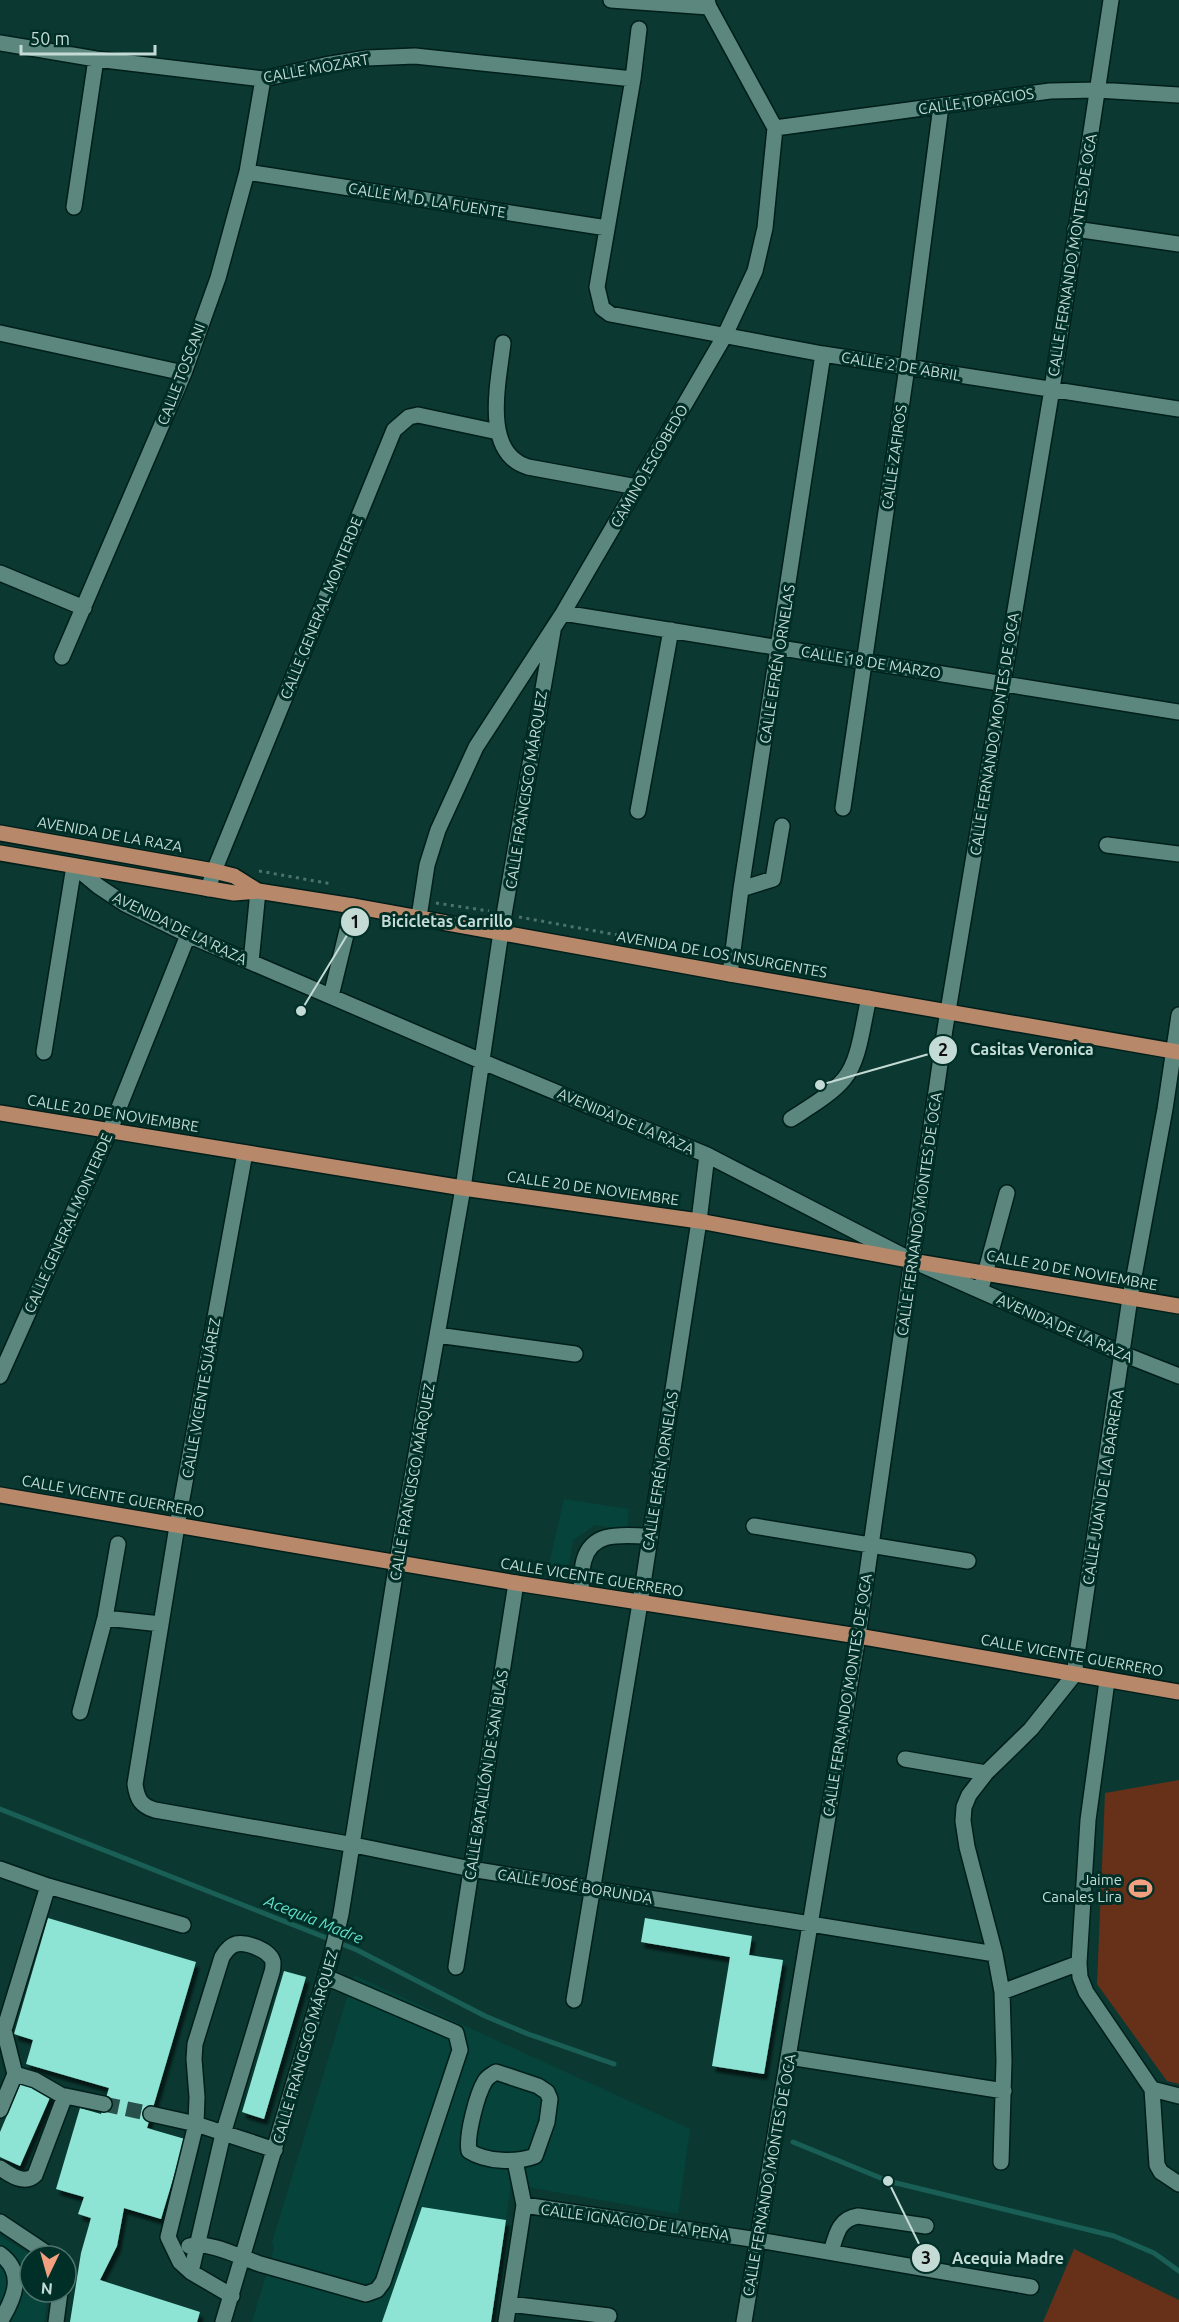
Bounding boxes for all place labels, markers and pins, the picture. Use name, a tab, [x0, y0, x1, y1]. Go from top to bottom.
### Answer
callout: Bicicletas Carrillo	[340, 905, 525, 939]
callout: Casitas Veronica	[928, 1033, 1106, 1067]
place label: Jaime Canales Lira	[1042, 1871, 1122, 1905]
sports icon: Jaime Canales Lira	[1127, 1875, 1153, 1901]
callout: Acequia Madre	[911, 2241, 1076, 2275]

